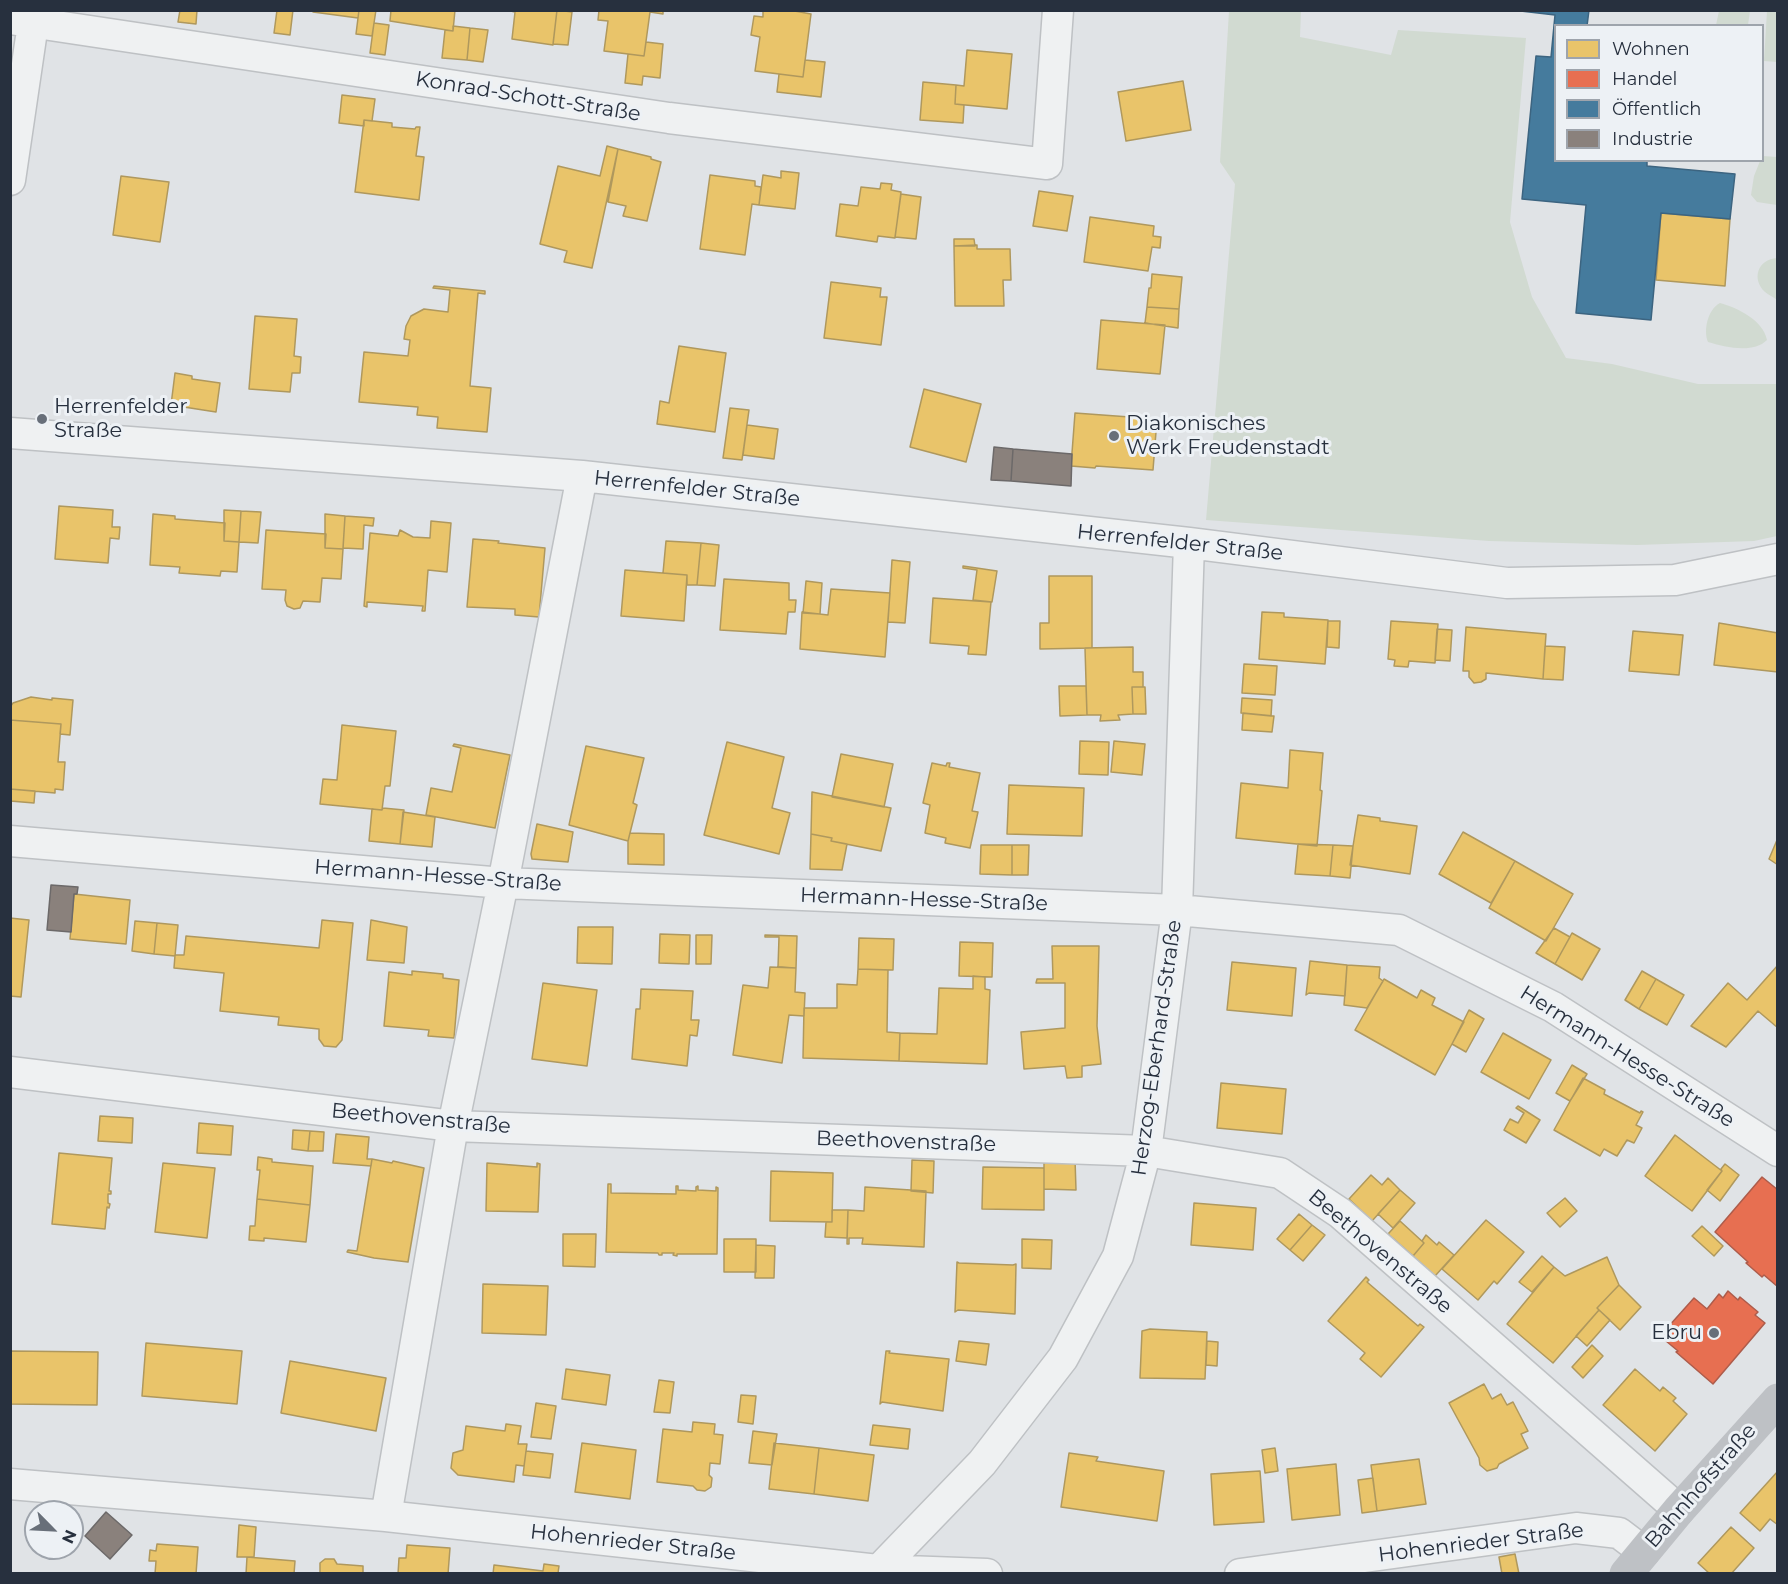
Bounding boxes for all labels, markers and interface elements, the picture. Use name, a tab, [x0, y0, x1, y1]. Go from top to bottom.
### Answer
legend	[1554, 24, 1764, 162]
text: Wohnen	[1612, 38, 1690, 60]
street label: Konrad-Schott-Straße	[413, 67, 643, 127]
text: Handel	[1612, 68, 1677, 90]
text: Öffentlich	[1612, 98, 1701, 120]
text: Industrie	[1612, 128, 1693, 150]
place label: Herrenfelder Straße	[54, 394, 188, 444]
place label: Diakonisches Werk Freudenstadt	[1126, 411, 1330, 461]
marker: Herrenfelder Straße	[35, 412, 49, 426]
marker: Diakonisches Werk Freudenstadt	[1107, 429, 1121, 443]
street label: Herrenfelder Straße	[593, 466, 801, 512]
street label: Herrenfelder Straße	[1076, 520, 1284, 566]
street label: Hermann-Hesse-Straße	[313, 855, 563, 897]
street label: Hermann-Hesse-Straße	[800, 883, 1048, 917]
street label: Herzog-Eberhard-Straße	[1127, 918, 1187, 1178]
street label: Hermann-Hesse-Straße	[1515, 981, 1739, 1133]
street label: Beethovenstraße	[330, 1099, 512, 1139]
street label: Beethovenstraße	[816, 1126, 996, 1158]
street label: Beethovenstraße	[1303, 1184, 1457, 1320]
place label: Ebru	[1651, 1320, 1702, 1346]
marker: Ebru	[1707, 1326, 1721, 1340]
street label: Bahnhofstraße	[1640, 1419, 1762, 1553]
north arrow	[24, 1500, 84, 1560]
street label: Hohenrieder Straße	[1377, 1518, 1585, 1568]
street label: Hohenrieder Straße	[529, 1520, 737, 1566]
text: N	[58, 1527, 80, 1546]

